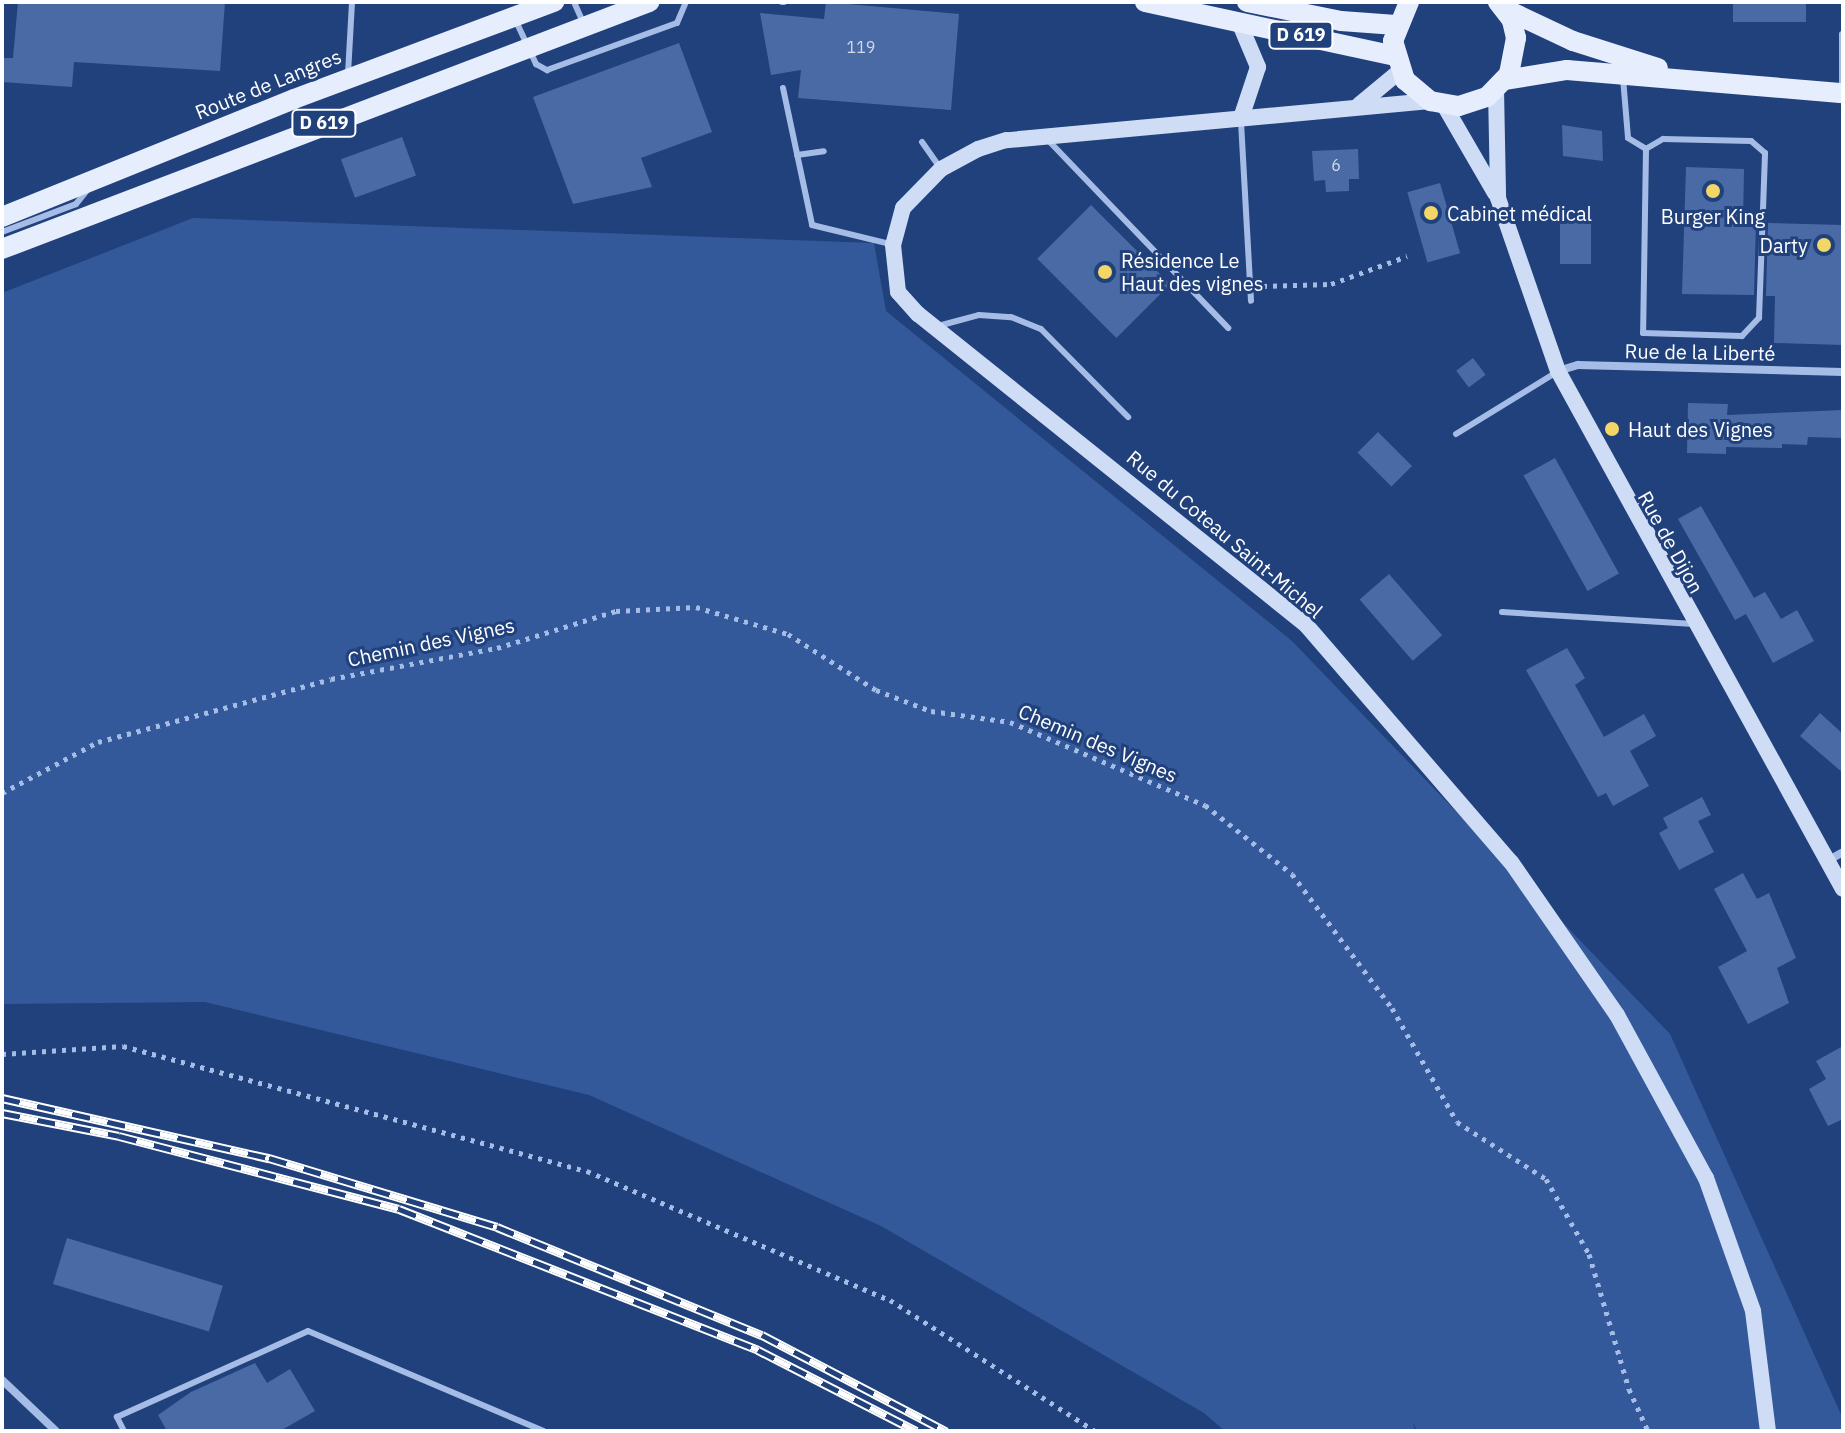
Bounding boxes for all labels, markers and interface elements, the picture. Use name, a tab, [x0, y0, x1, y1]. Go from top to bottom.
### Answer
road number: D 619	[1267, 21, 1335, 49]
house number: 119	[847, 37, 875, 57]
street label: Route de Langres	[191, 44, 345, 124]
road number: D 619	[290, 109, 358, 137]
house number: 6	[1331, 155, 1341, 175]
marker: Burger King	[1704, 182, 1722, 200]
place label: Cabinet médical	[1447, 201, 1592, 225]
marker: Cabinet médical	[1422, 204, 1440, 222]
place label: Burger King	[1661, 204, 1765, 228]
place label: Darty	[1759, 233, 1808, 257]
marker: Darty	[1815, 236, 1833, 254]
place label: Résidence Le Haut des vignes	[1121, 248, 1263, 295]
marker: Résidence Le Haut des vignes	[1096, 263, 1114, 281]
street label: Rue de la Liberté	[1624, 339, 1776, 365]
place label: Haut des Vignes	[1628, 417, 1773, 441]
marker: Haut des Vignes	[1603, 420, 1621, 438]
street label: Rue du Coteau Saint-Michel	[1122, 445, 1328, 623]
street label: Rue de Dijon	[1633, 487, 1709, 597]
street label: Chemin des Vignes	[345, 613, 517, 671]
street label: Chemin des Vignes	[1015, 699, 1181, 787]

